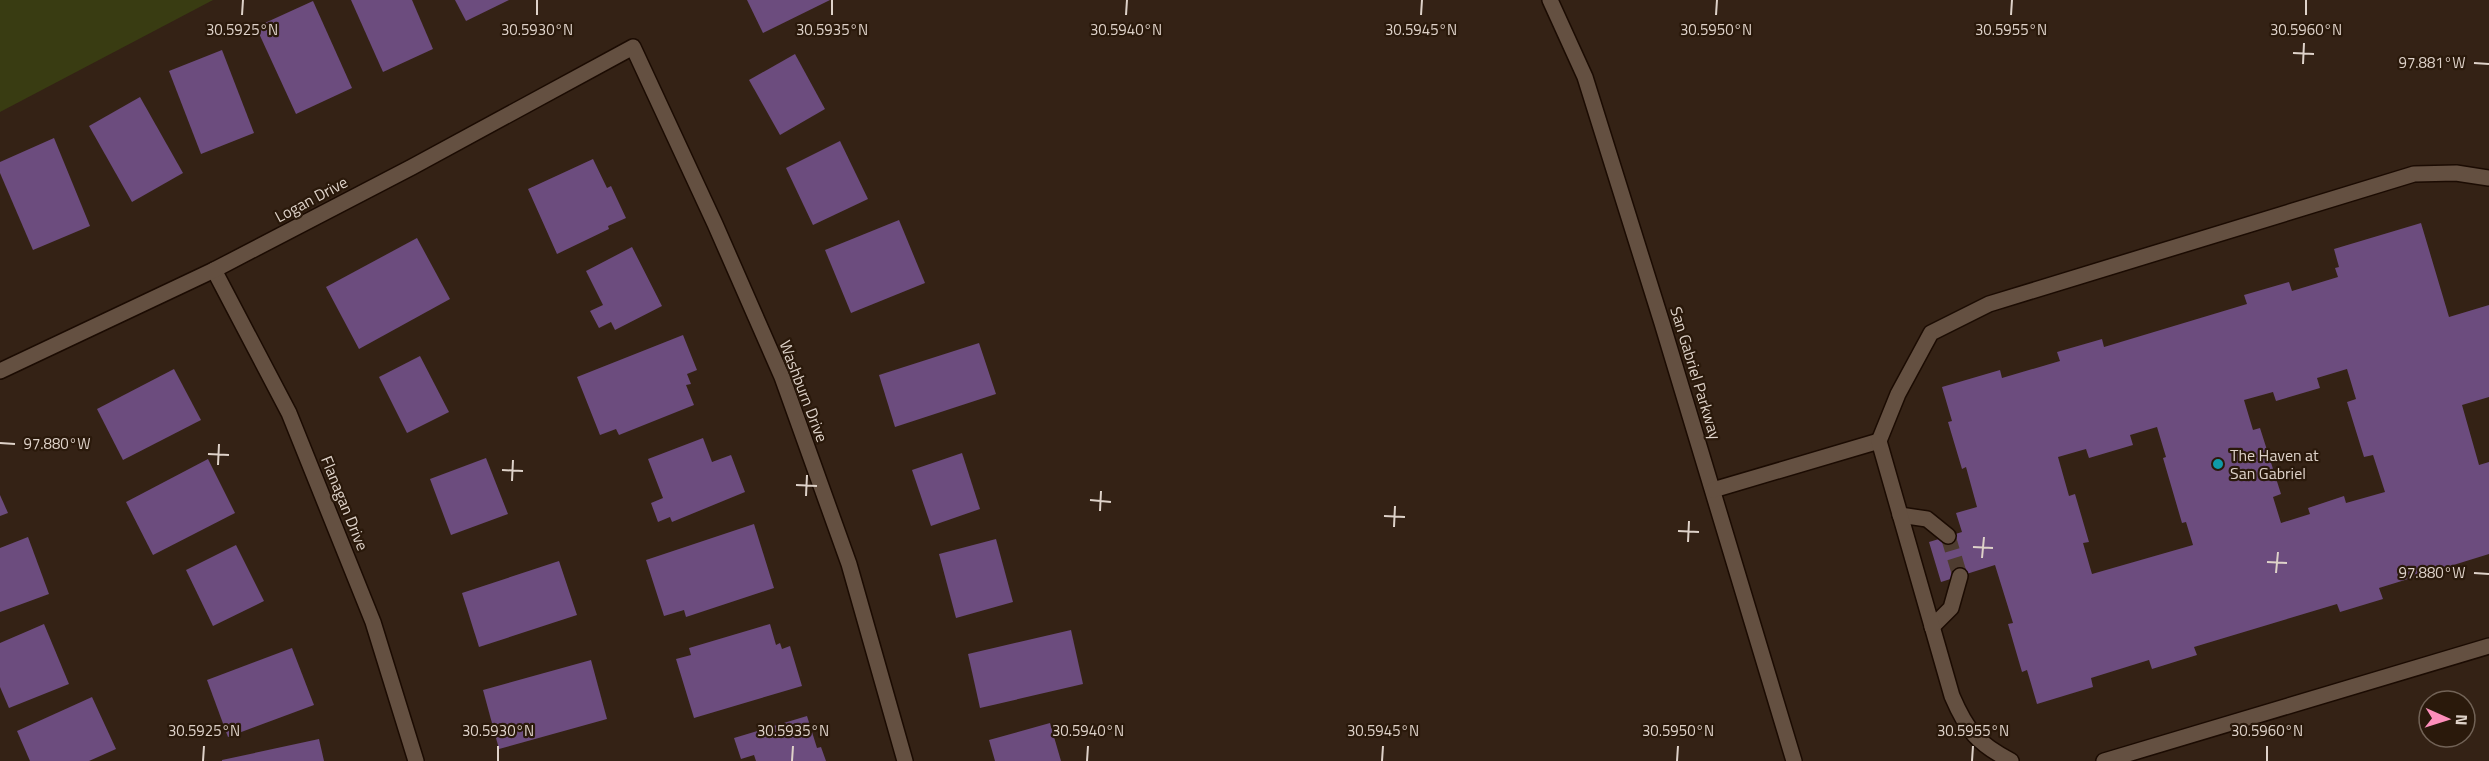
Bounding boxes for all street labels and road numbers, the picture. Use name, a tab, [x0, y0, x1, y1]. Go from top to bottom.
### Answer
street label: Logan Drive	[270, 170, 352, 228]
street label: San Gabriel Parkway	[1664, 304, 1728, 443]
street label: Washburn Drive	[774, 336, 834, 446]
street label: Flanagan Drive	[315, 452, 375, 554]

